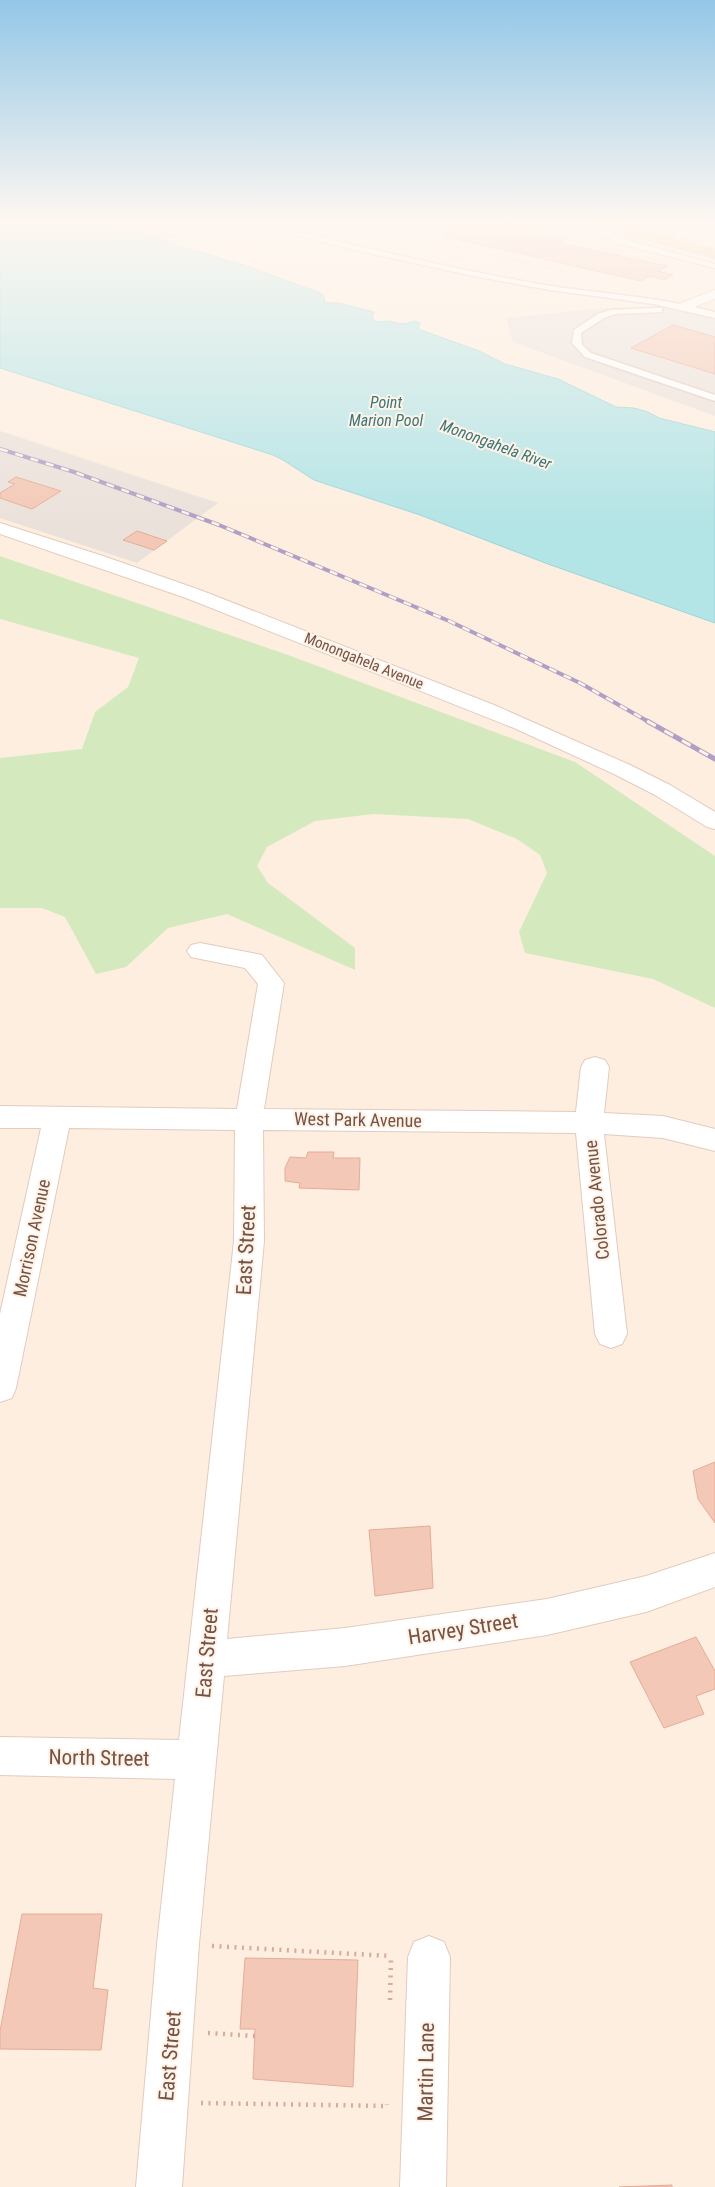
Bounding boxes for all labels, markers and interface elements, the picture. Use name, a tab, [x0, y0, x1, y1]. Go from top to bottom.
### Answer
water label: Point Marion Pool	[349, 393, 423, 430]
water label: Monongahela River	[438, 416, 555, 474]
street label: Monongahela Avenue	[302, 629, 426, 693]
street label: West Park Avenue	[294, 1108, 422, 1131]
street label: Colorado Avenue	[580, 1139, 613, 1261]
street label: Morrison Avenue	[9, 1177, 54, 1299]
street label: East Street	[232, 1204, 260, 1296]
street label: East Street	[191, 1607, 223, 1699]
street label: Harvey Street	[406, 1608, 520, 1650]
street label: North Street	[48, 1745, 150, 1771]
street label: East Street	[154, 2010, 186, 2102]
street label: Martin Lane	[413, 2022, 439, 2122]

